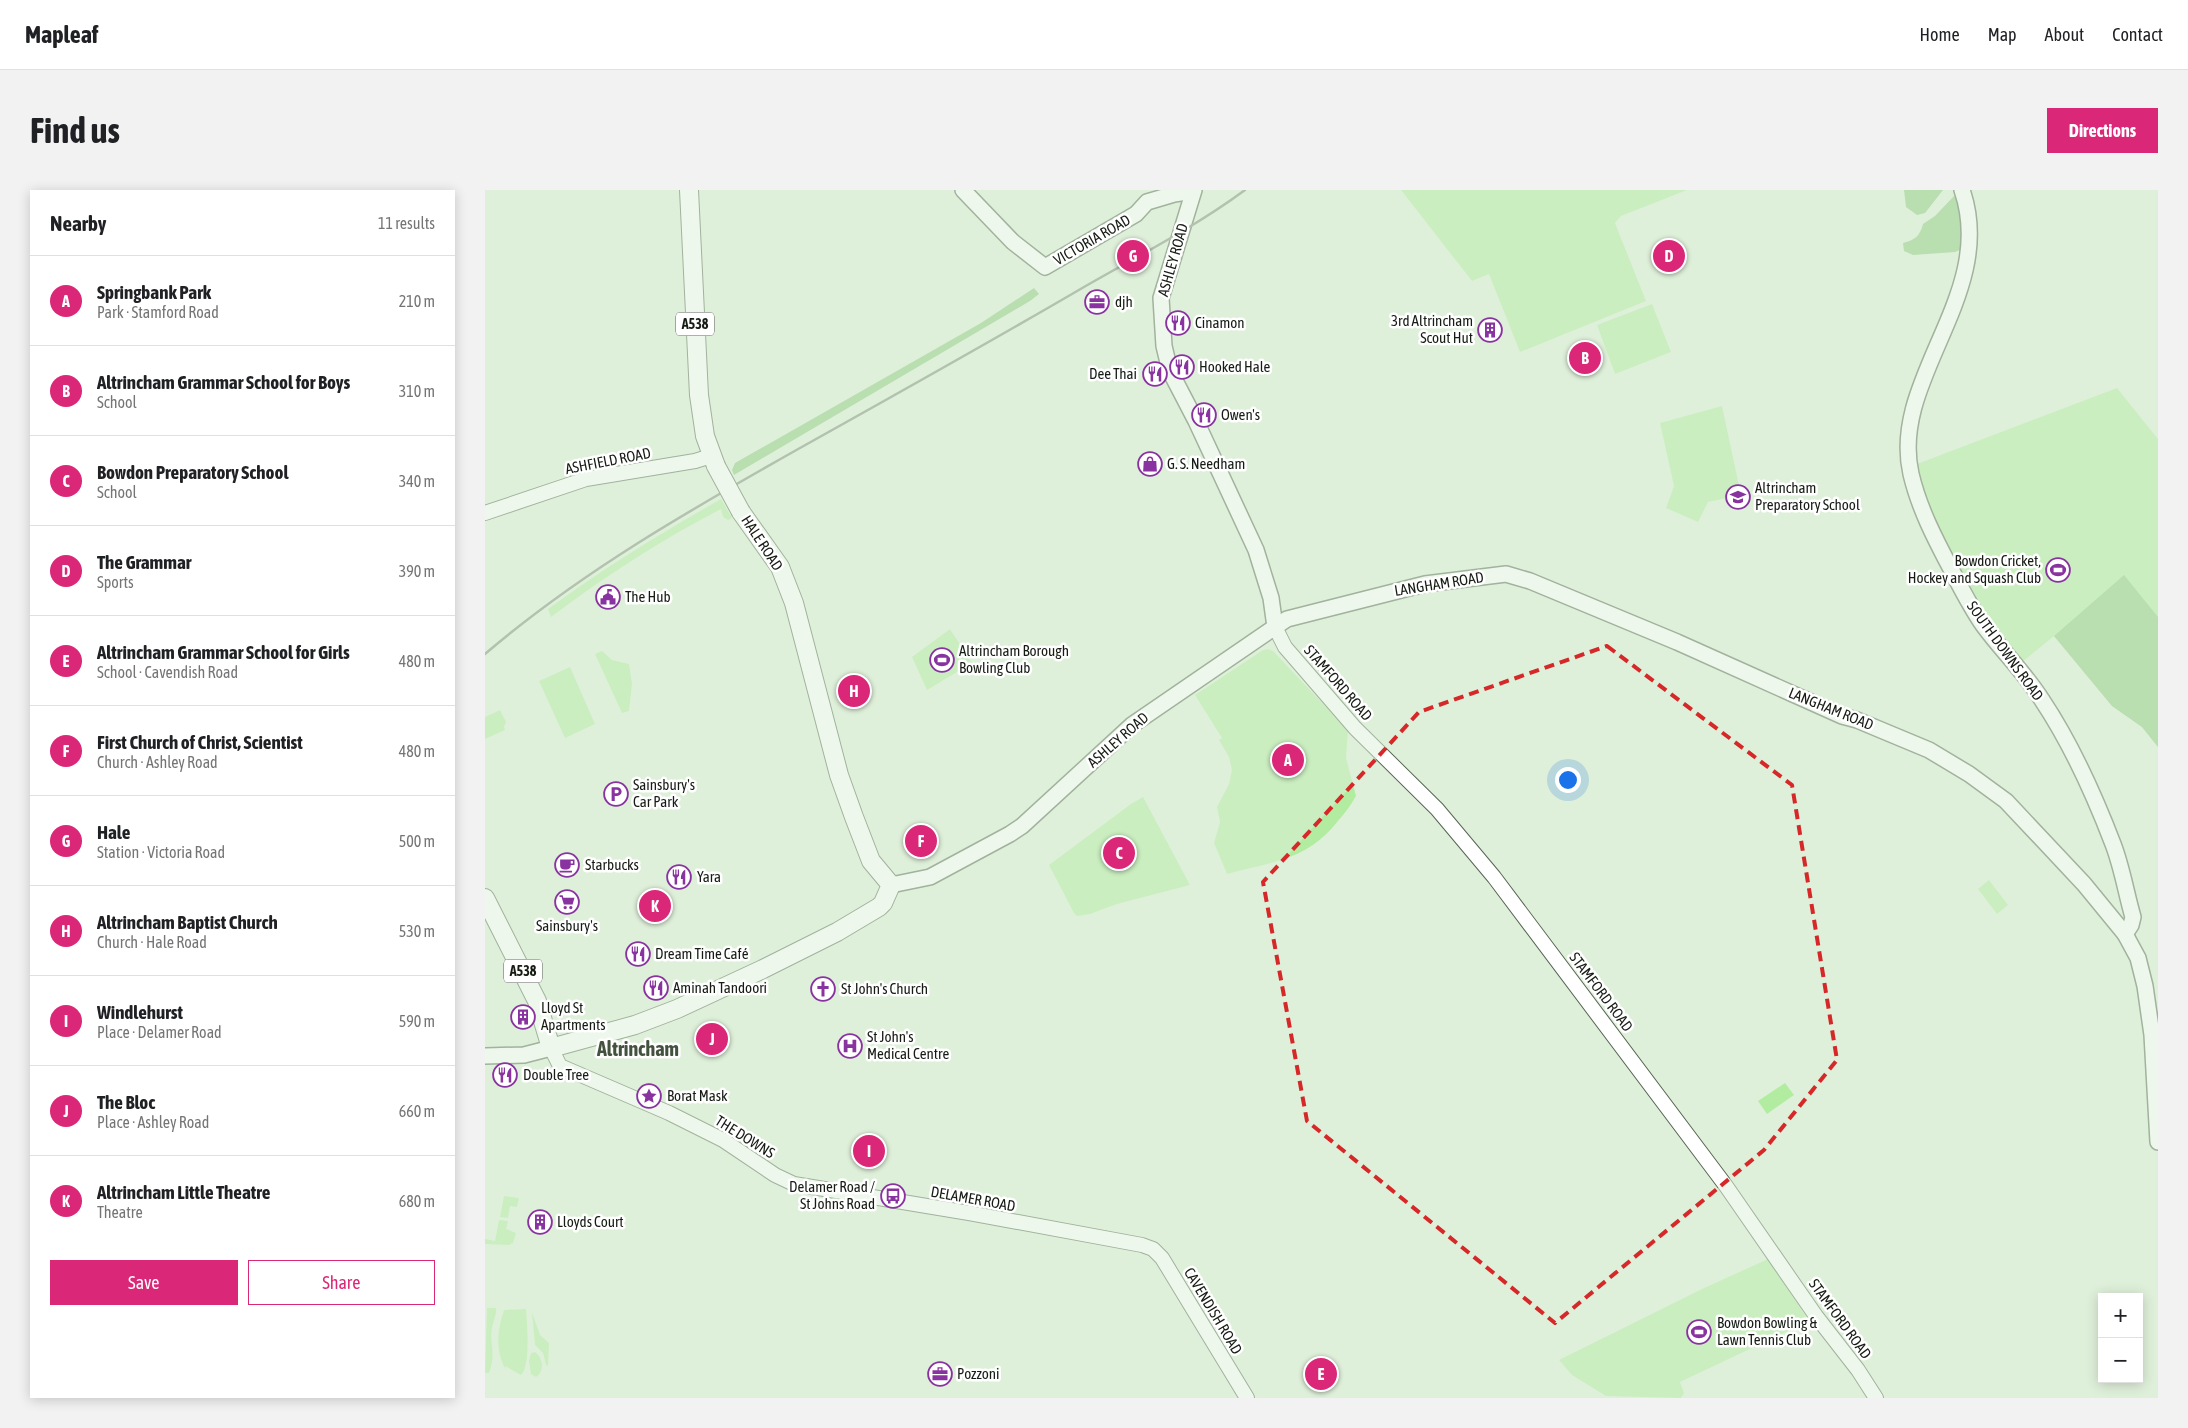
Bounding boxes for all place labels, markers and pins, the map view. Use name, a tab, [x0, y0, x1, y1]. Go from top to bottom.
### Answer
pin: G	[1117, 237, 1149, 275]
pin: D	[1653, 237, 1685, 275]
office icon: djh	[1084, 289, 1110, 315]
place label: djh	[1115, 293, 1133, 310]
restaurant icon: Cinamon	[1165, 310, 1191, 336]
place label: 3rd Altrincham Scout Hut	[1391, 312, 1473, 346]
place label: Cinamon	[1195, 314, 1245, 331]
building icon: 3rd Altrincham Scout Hut	[1477, 317, 1503, 343]
pin: B	[1569, 339, 1601, 377]
restaurant icon: Hooked Hale	[1169, 354, 1195, 380]
place label: Hooked Hale	[1199, 358, 1271, 375]
restaurant icon: Dee Thai	[1142, 361, 1168, 387]
place label: Dee Thai	[1089, 365, 1137, 382]
restaurant icon: Owen's	[1191, 402, 1217, 428]
place label: Owen's	[1221, 406, 1260, 423]
shop icon: G. S. Needham	[1137, 451, 1163, 477]
place label: G. S. Needham	[1167, 455, 1245, 472]
place label: Altrincham Preparatory School	[1755, 479, 1860, 513]
school or university icon: Altrincham Preparatory School	[1725, 484, 1751, 510]
place label: Bowdon Cricket, Hockey and Squash Club	[1908, 552, 2041, 586]
sports icon: Bowdon Cricket, Hockey and Squash Club	[2045, 557, 2071, 583]
public building icon: The Hub	[595, 584, 621, 610]
place label: The Hub	[625, 588, 671, 605]
place label: Altrincham Borough Bowling Club	[959, 642, 1069, 676]
sports icon: Altrincham Borough Bowling Club	[929, 647, 955, 673]
pin: H	[838, 672, 870, 710]
pin: A	[1272, 741, 1304, 779]
place label: Sainsbury's Car Park	[633, 776, 695, 810]
parking icon: Sainsbury's Car Park	[603, 781, 629, 807]
pin: F	[905, 822, 937, 860]
pin: C	[1103, 834, 1135, 872]
cafe icon: Starbucks	[554, 852, 580, 878]
place label: Starbucks	[585, 856, 639, 873]
restaurant icon: Yara	[666, 864, 692, 890]
place label: Yara	[697, 868, 721, 885]
pin: K	[639, 887, 671, 925]
supermarket icon: Sainsbury's	[554, 889, 580, 915]
place label: Sainsbury's	[536, 917, 598, 934]
restaurant icon: Dream Time Café	[625, 941, 651, 967]
place label: Dream Time Café	[655, 945, 749, 962]
restaurant icon: Aminah Tandoori	[643, 975, 669, 1001]
church icon: St John's Church	[810, 976, 836, 1002]
place label: Aminah Tandoori	[673, 979, 767, 996]
place label: St John's Church	[841, 980, 928, 997]
place label: Lloyd St Apartments	[541, 999, 606, 1033]
building icon: Lloyd St Apartments	[510, 1004, 536, 1030]
pin: J	[696, 1020, 728, 1058]
place label: St John's Medical Centre	[867, 1028, 949, 1062]
hospital icon: St John's Medical Centre	[837, 1033, 863, 1059]
restaurant icon: Double Tree	[492, 1062, 518, 1088]
place label: Double Tree	[523, 1066, 589, 1083]
place icon: Borat Mask	[636, 1083, 662, 1109]
place label: Borat Mask	[667, 1087, 728, 1104]
pin: I	[853, 1132, 885, 1170]
place label: Delamer Road / St Johns Road	[789, 1178, 875, 1212]
bus stop icon: Delamer Road / St Johns Road	[880, 1183, 906, 1209]
building icon: Lloyds Court	[527, 1209, 553, 1235]
place label: Lloyds Court	[557, 1213, 624, 1230]
place label: Bowdon Bowling & Lawn Tennis Club	[1717, 1314, 1817, 1348]
sports icon: Bowdon Bowling & Lawn Tennis Club	[1686, 1319, 1712, 1345]
pin: E	[1305, 1355, 1337, 1393]
office icon: Pozzoni	[927, 1361, 953, 1387]
place label: Pozzoni	[957, 1365, 1000, 1382]

